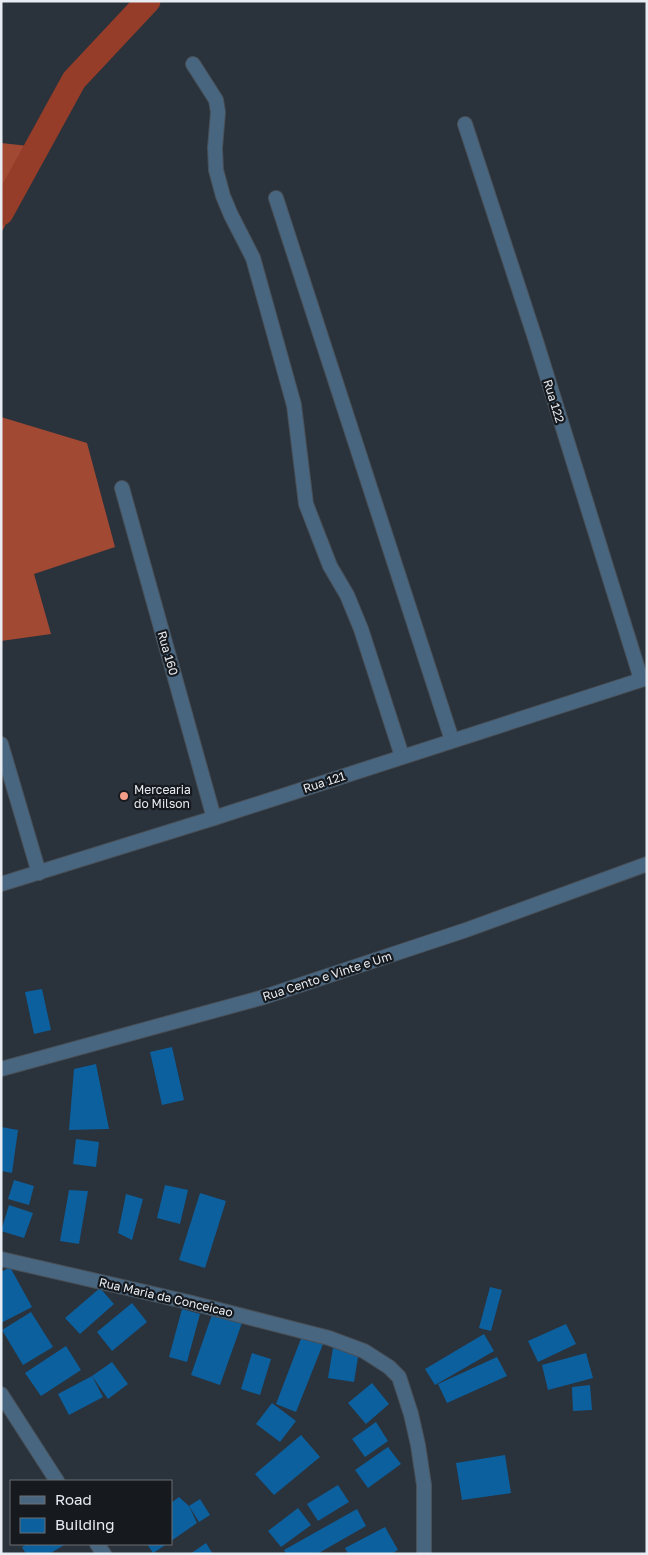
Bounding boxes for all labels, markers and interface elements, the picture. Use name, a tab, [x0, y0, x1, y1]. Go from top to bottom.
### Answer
street label: Rua 122	[540, 377, 568, 425]
street label: Rua 160	[155, 629, 181, 677]
street label: Rua 121	[301, 768, 347, 796]
place label: Mercearia do Milson	[134, 782, 191, 811]
marker: Mercearia do Milson	[118, 790, 130, 802]
street label: Rua Cento e Vinte e Um	[261, 948, 393, 1004]
street label: Rua Maria da Conceicao	[98, 1274, 234, 1320]
legend	[10, 1480, 172, 1545]
text: Road	[55, 1490, 92, 1508]
text: Building	[55, 1515, 115, 1533]

